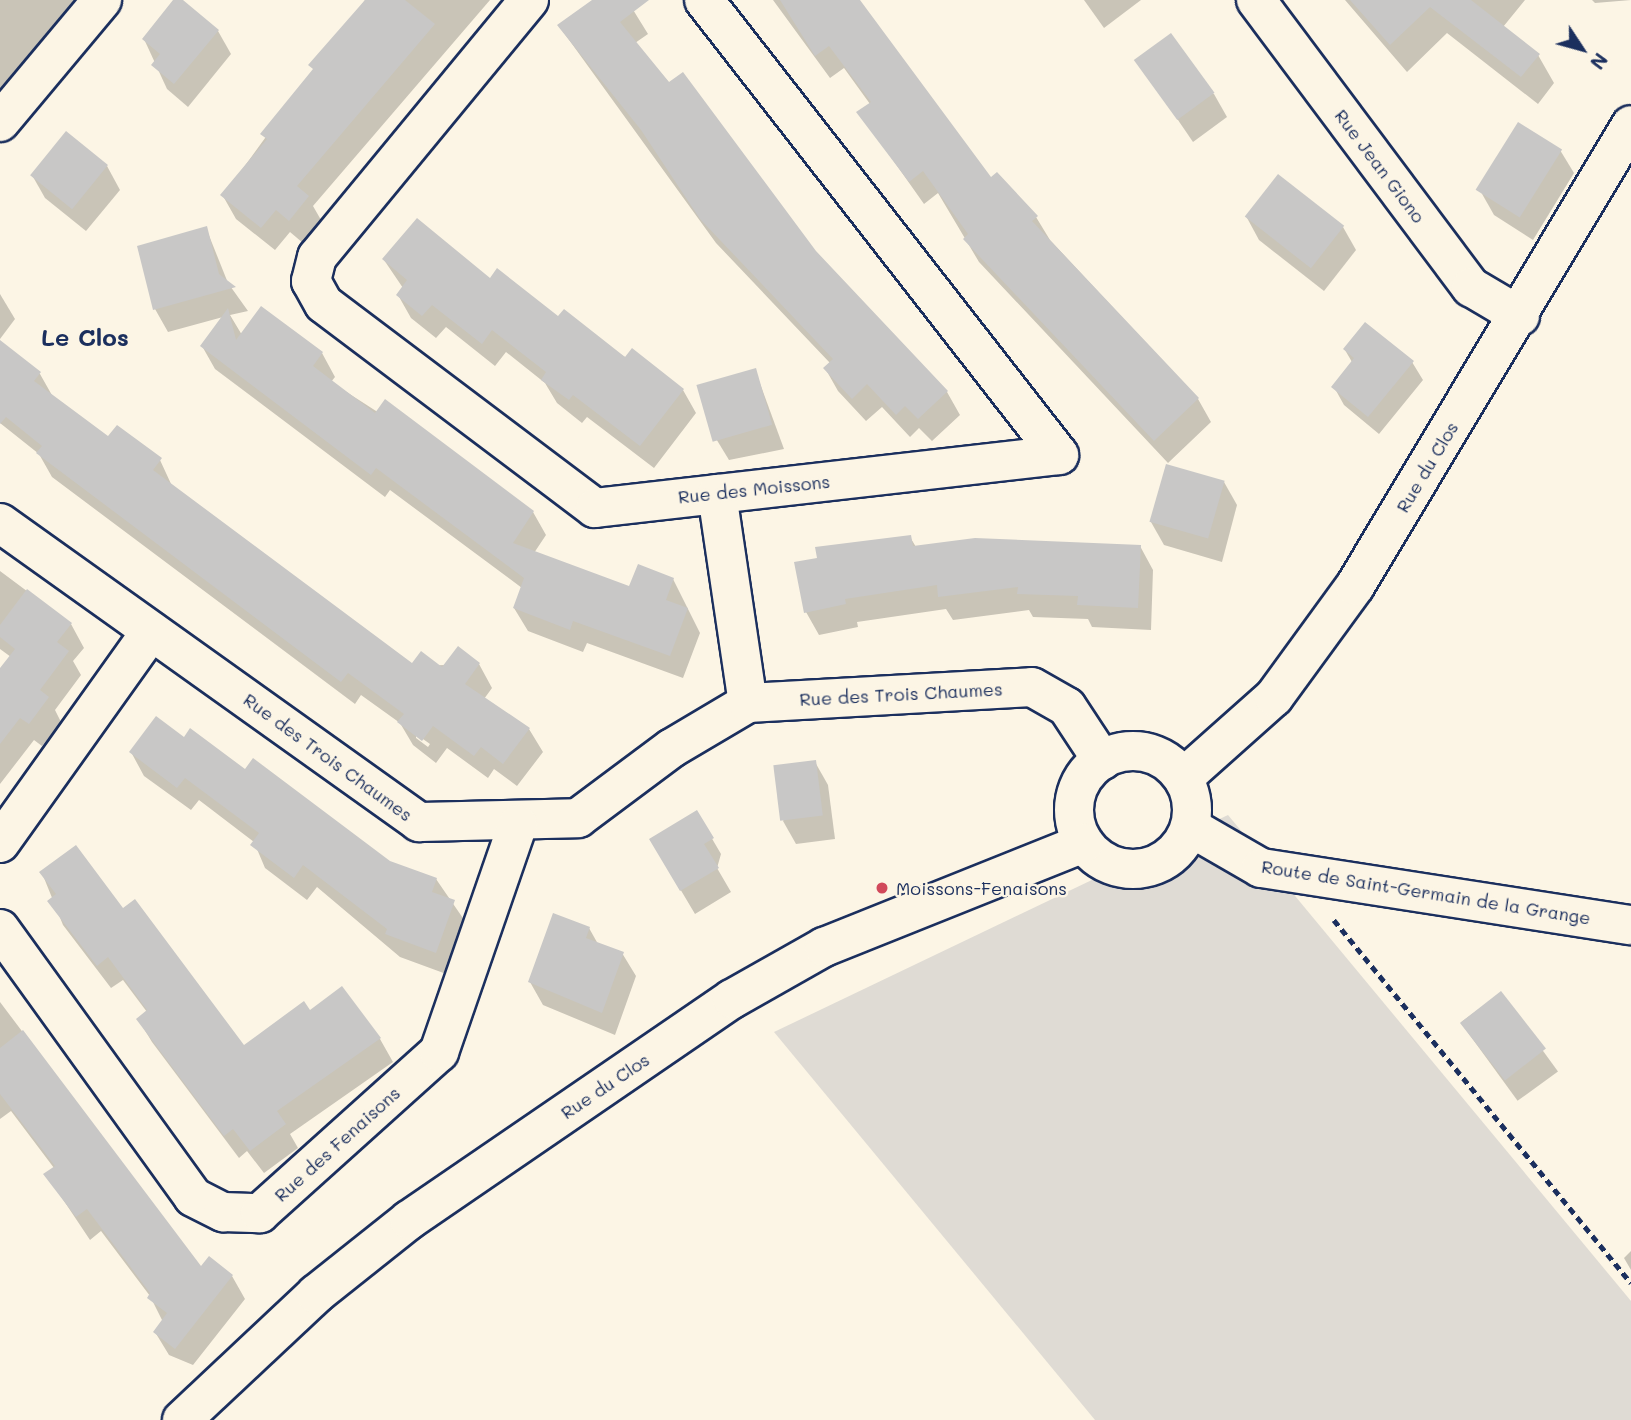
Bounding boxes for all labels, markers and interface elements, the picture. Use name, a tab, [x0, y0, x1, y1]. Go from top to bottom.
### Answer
north arrow	[1547, 14, 1617, 84]
text: N	[1585, 48, 1614, 75]
street label: Rue Jean Giono	[1330, 105, 1430, 227]
district label: Le Clos	[41, 323, 129, 351]
street label: Rue du Clos	[1391, 418, 1463, 516]
street label: Rue des Moissons	[677, 470, 831, 508]
street label: Rue des Trois Chaumes	[799, 678, 1003, 710]
street label: Rue des Trois Chaumes	[239, 688, 417, 826]
street label: Route de Saint-Germain de la Grange	[1260, 855, 1592, 929]
place label: Moissons-Fenaisons	[896, 877, 1067, 899]
marker: Moissons-Fenaisons	[874, 880, 890, 896]
street label: Rue du Clos	[557, 1049, 653, 1123]
street label: Rue des Fenaisons	[270, 1082, 404, 1206]

